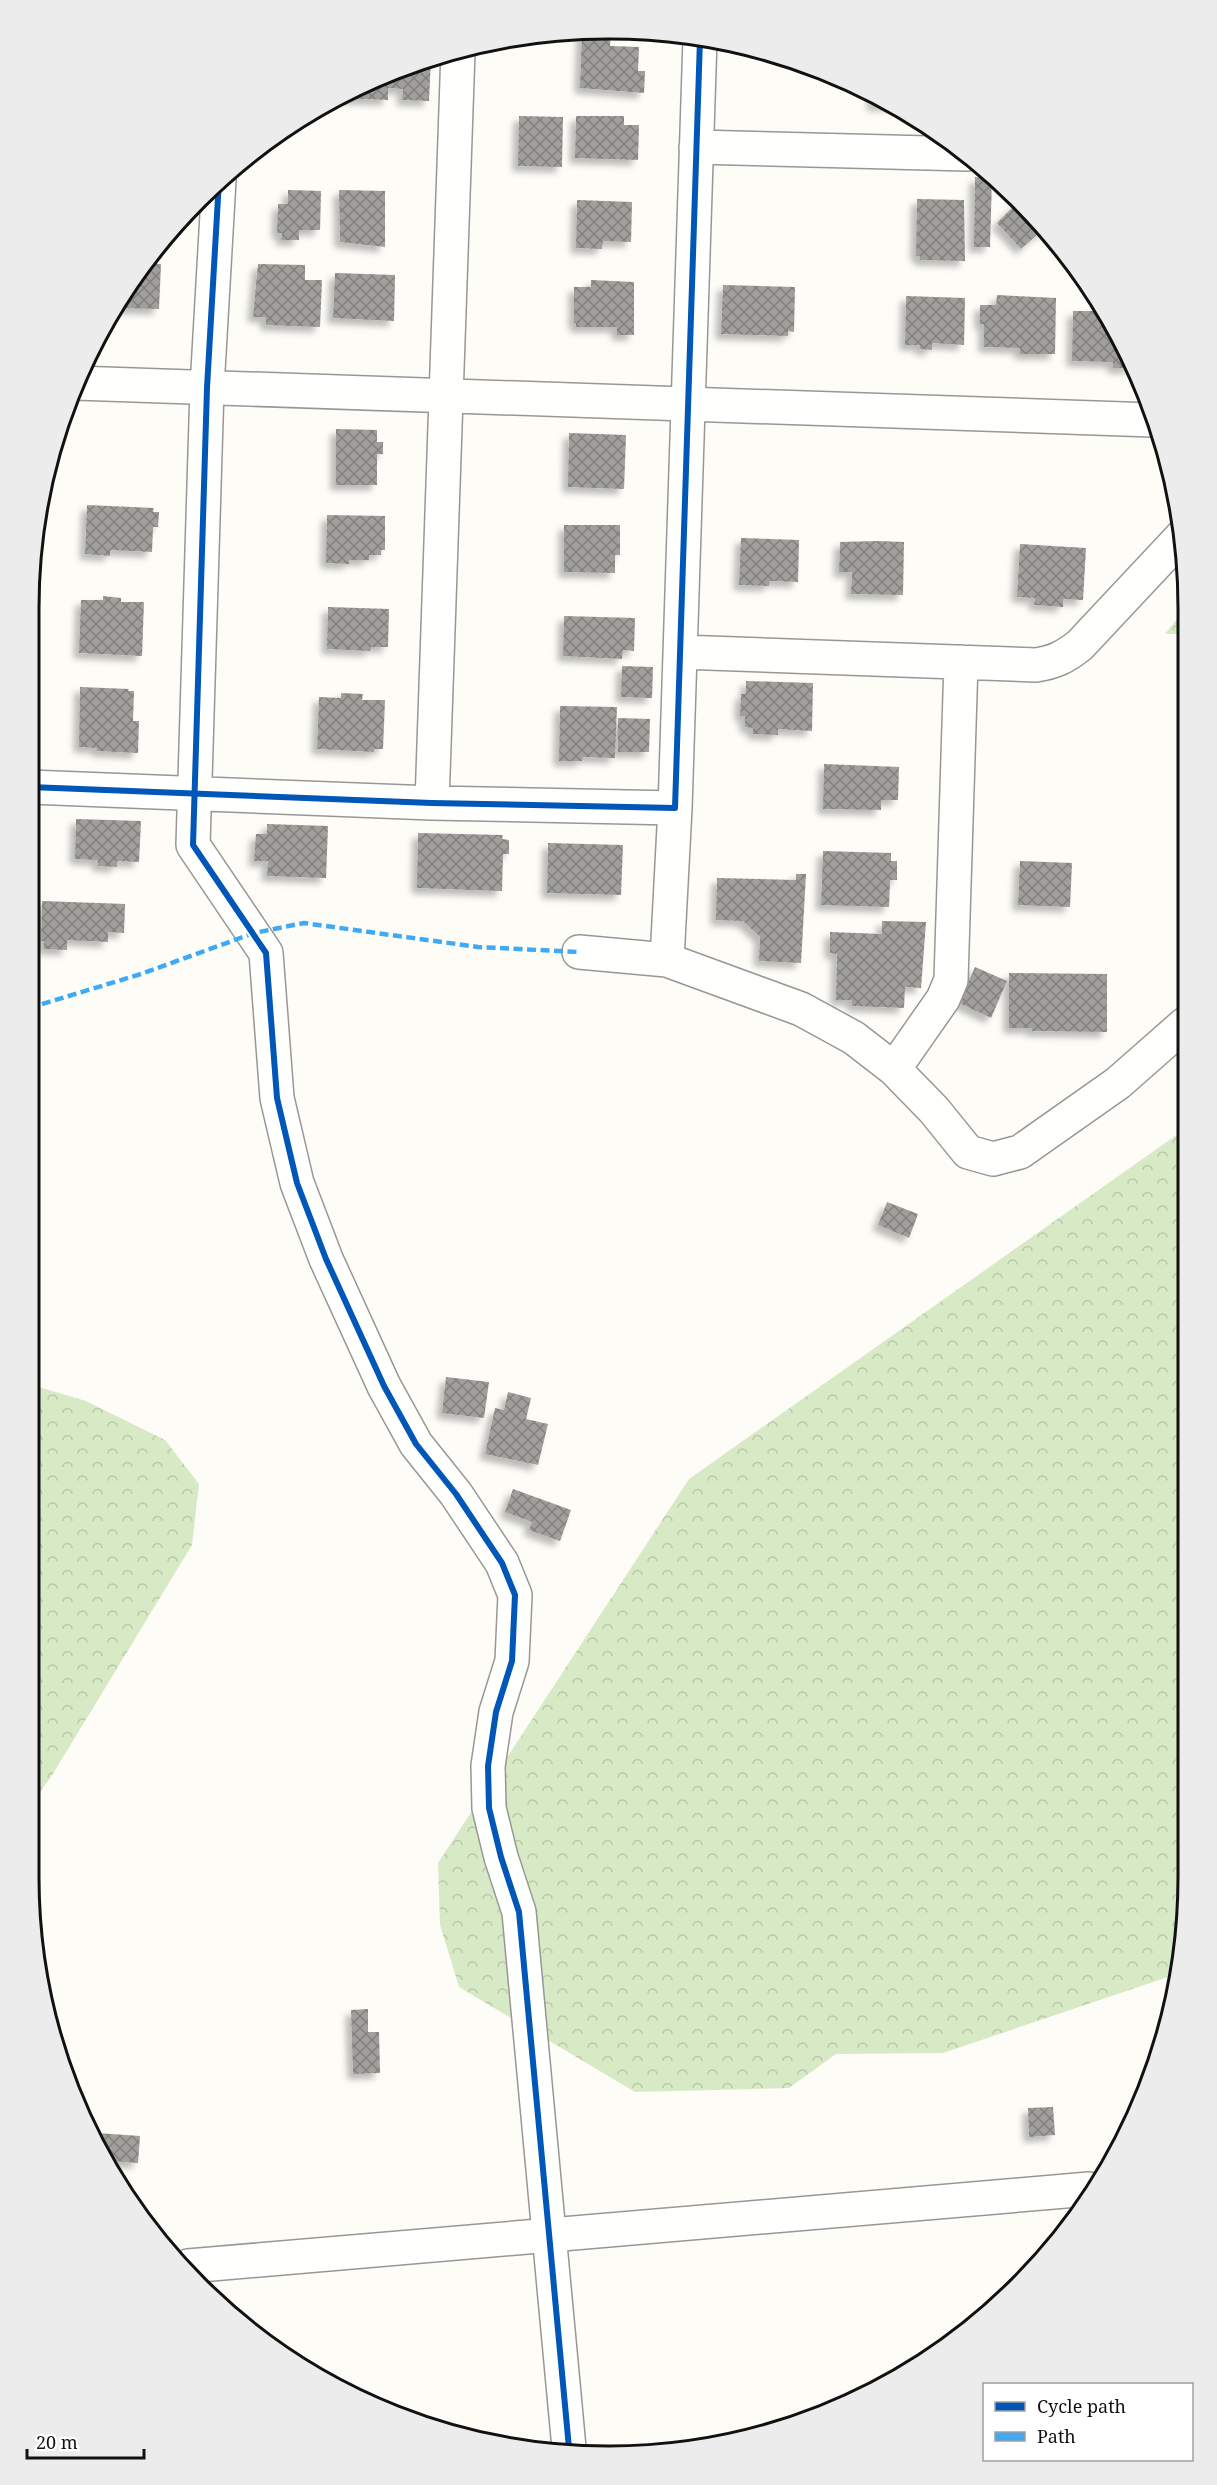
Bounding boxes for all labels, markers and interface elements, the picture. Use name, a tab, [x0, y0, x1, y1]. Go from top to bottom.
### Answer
legend	[983, 2383, 1193, 2461]
text: Cycle path	[1037, 2394, 1126, 2418]
scale bar	[27, 2422, 144, 2460]
text: Path	[1037, 2424, 1076, 2448]
text: 20 m	[36, 2430, 78, 2454]

